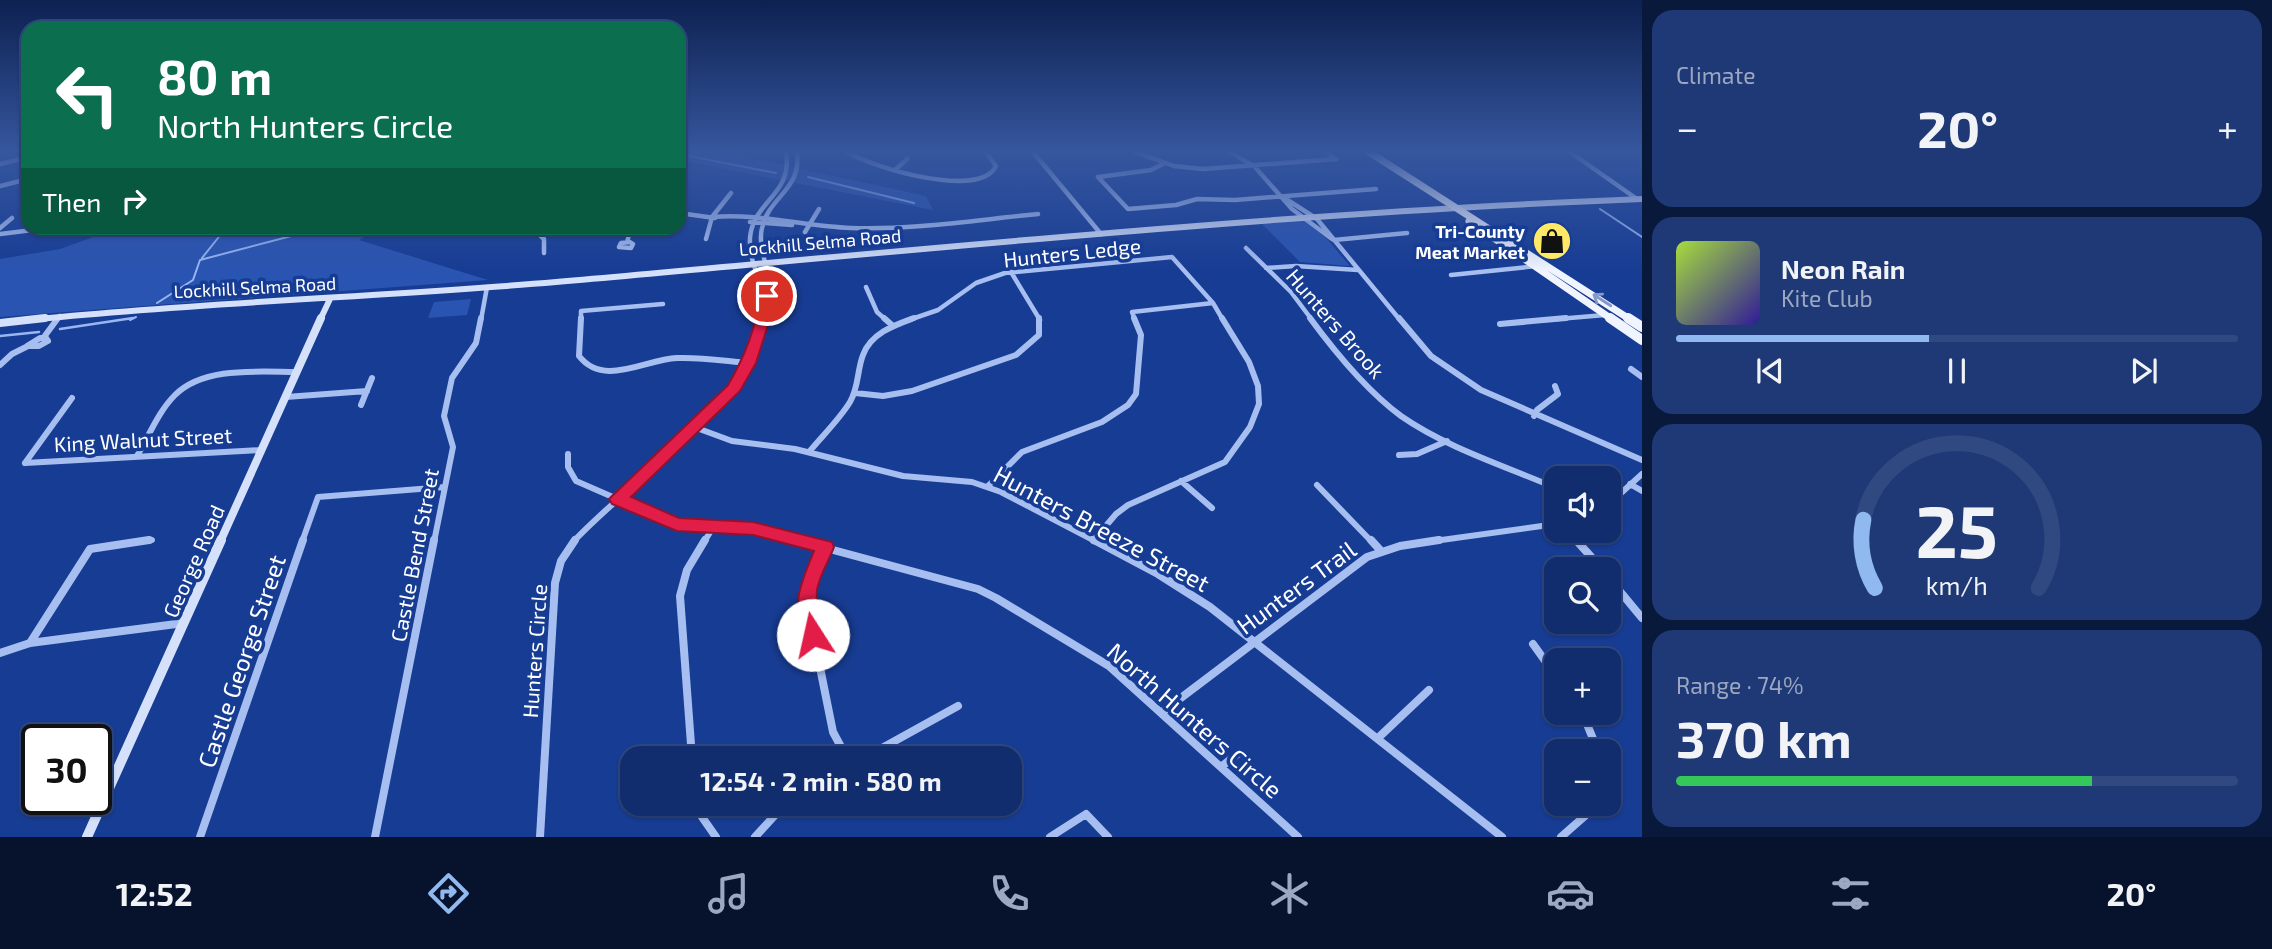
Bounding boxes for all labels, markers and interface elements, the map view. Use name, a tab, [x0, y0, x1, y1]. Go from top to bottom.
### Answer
text: 80 m	[157, 46, 272, 105]
icon: left	[42, 49, 133, 140]
text: Climate	[1676, 61, 1756, 89]
text: 20°	[1917, 96, 1998, 158]
text: −	[1676, 104, 1698, 150]
text: +	[2217, 104, 2238, 150]
text: North Hunters Circle	[157, 106, 453, 144]
icon: right	[115, 182, 153, 220]
text: Then	[42, 186, 101, 217]
place label: Tri-County Meat Market	[1415, 220, 1526, 263]
shop icon: Tri-County Meat Market	[1531, 220, 1573, 262]
street label: Lockhill Selma Road	[738, 224, 902, 260]
street label: Hunters Ledge	[1002, 232, 1142, 272]
text: Neon Rain	[1781, 253, 1905, 284]
street label: Hunters Brook	[1282, 263, 1391, 383]
pin	[737, 266, 797, 326]
street label: Lockhill Selma Road	[173, 272, 337, 302]
icon: arrive	[748, 277, 786, 315]
text: Kite Club	[1781, 284, 1873, 312]
one-way arrow	[1593, 293, 1612, 308]
icon: previous	[1751, 352, 1789, 390]
icon: pause	[1938, 352, 1976, 390]
icon: next	[2125, 352, 2163, 390]
street label: King Walnut Street	[53, 422, 233, 456]
street label: Hunters Breeze Street	[989, 459, 1215, 597]
street label: Castle Bend Street	[385, 466, 443, 644]
map controls	[1544, 466, 1621, 816]
button: sound	[1544, 466, 1621, 543]
text: 25	[1916, 485, 1998, 573]
street label: George Road	[157, 501, 229, 621]
street label: Hunters Trail	[1231, 534, 1361, 640]
street label: Castle George Street	[191, 551, 291, 771]
button: search	[1544, 557, 1621, 634]
text: km/h	[1926, 570, 1988, 600]
street label: Hunters Circle	[517, 583, 551, 719]
position arrow	[776, 598, 850, 672]
street label: North Hunters Circle	[1102, 636, 1288, 804]
button: +	[1544, 648, 1621, 725]
text: Range · 74%	[1676, 671, 1803, 699]
text: 370 km	[1676, 706, 1852, 768]
speed limit sign: 30	[21, 724, 112, 815]
button: −	[1544, 739, 1621, 816]
text: 12:54 · 2 min · 580 m	[700, 765, 942, 796]
icon: directions	[424, 869, 473, 918]
icon: music	[704, 869, 753, 918]
icon: phone	[985, 869, 1034, 918]
icon: climate	[1265, 869, 1314, 918]
icon: car	[1546, 869, 1595, 918]
icon: filters	[1826, 869, 1875, 918]
text: 12:52	[116, 874, 193, 912]
text: 20°	[2106, 874, 2156, 912]

